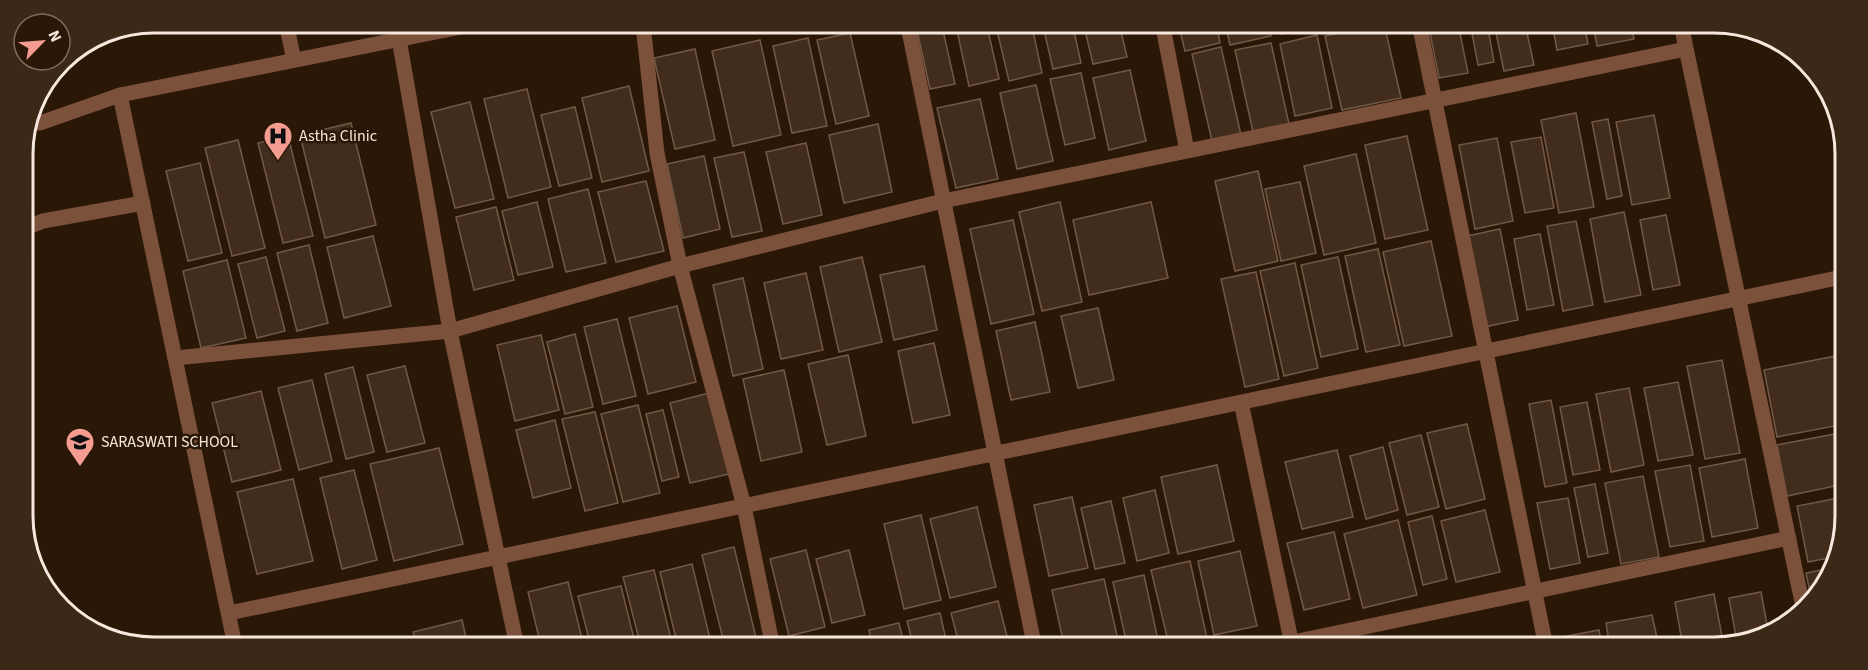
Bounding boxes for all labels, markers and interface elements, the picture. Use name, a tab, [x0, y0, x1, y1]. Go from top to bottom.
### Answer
north arrow	[12, 12, 72, 72]
text: N	[42, 27, 67, 46]
hospital icon: Astha Clinic	[262, 120, 294, 162]
place label: Astha Clinic	[299, 125, 377, 147]
school or university icon: SARASWATI SCHOOL	[64, 426, 96, 468]
place label: SARASWATI SCHOOL	[101, 431, 238, 453]

